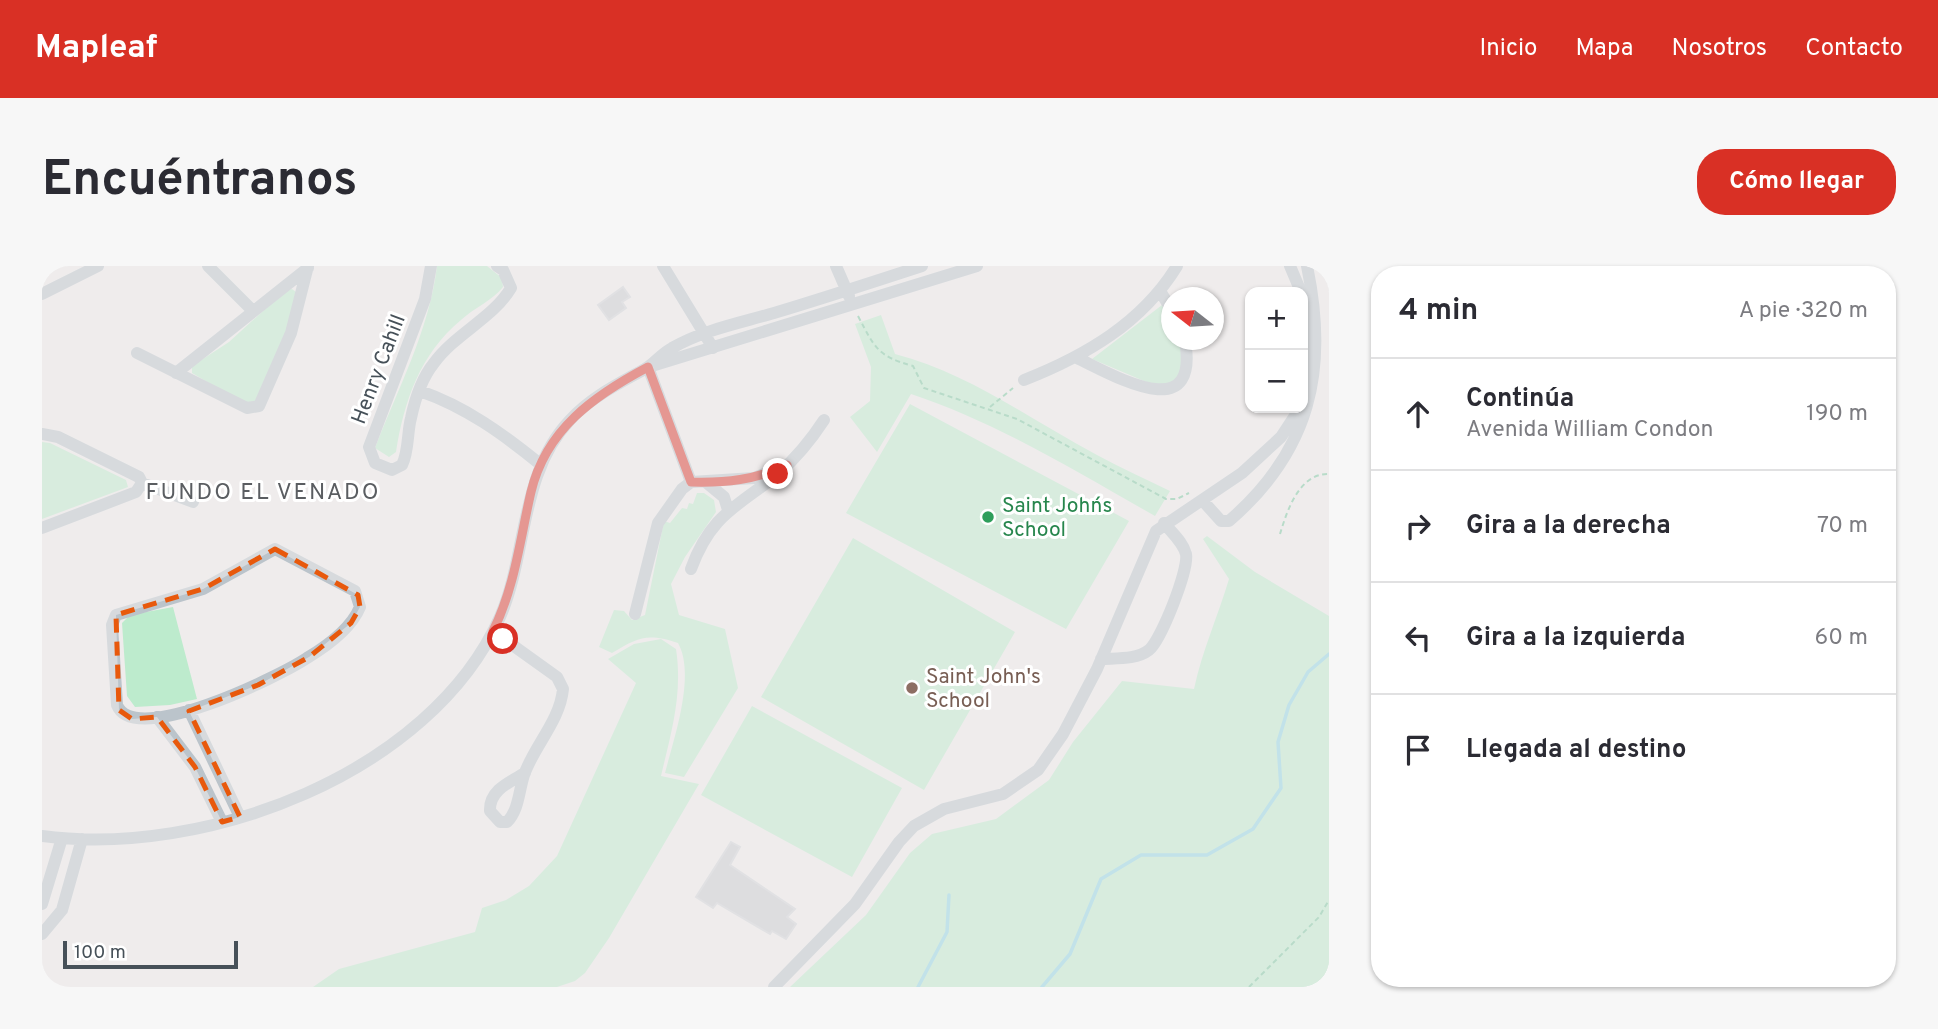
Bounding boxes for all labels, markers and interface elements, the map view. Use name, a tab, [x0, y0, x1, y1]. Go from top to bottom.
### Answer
text: Mapleaf	[35, 28, 158, 70]
text: Inicio	[1480, 34, 1537, 64]
text: Mapa	[1575, 34, 1634, 64]
text: Nosotros	[1672, 34, 1767, 64]
text: Contacto	[1805, 34, 1903, 64]
button: Cómo llegar	[1697, 149, 1896, 215]
text: Encuéntranos	[42, 151, 357, 213]
north arrow	[1161, 287, 1224, 350]
map controls	[1245, 287, 1308, 413]
button: +	[1245, 287, 1308, 350]
text: 4 min	[1399, 293, 1478, 330]
text: A pie · 320 m	[1739, 297, 1868, 326]
street label: Henry Cahill	[346, 311, 413, 428]
button: −	[1245, 350, 1308, 413]
text: Continúa	[1466, 383, 1574, 416]
icon: ahead	[1399, 395, 1437, 433]
text: 190 m	[1806, 400, 1868, 429]
text: Avenida William Condon	[1466, 416, 1713, 445]
route end	[762, 458, 793, 489]
district label: FUNDO EL VENADO	[146, 479, 380, 508]
place label: Saint John´s School	[1002, 493, 1112, 544]
icon: right	[1399, 507, 1437, 545]
marker: Saint John´s School	[980, 509, 996, 525]
text: Gira a la derecha	[1466, 510, 1671, 543]
text: 70 m	[1817, 512, 1868, 541]
icon: left	[1399, 619, 1437, 657]
text: Gira a la izquierda	[1466, 622, 1685, 655]
route start	[487, 623, 518, 654]
text: 60 m	[1815, 624, 1868, 653]
place label: Saint John's School	[926, 664, 1041, 715]
marker: Saint John's School	[904, 680, 920, 696]
icon: arrive	[1399, 731, 1437, 769]
text: Llegada al destino	[1466, 734, 1686, 767]
scale bar	[63, 938, 238, 970]
text: 100 m	[74, 941, 126, 965]

